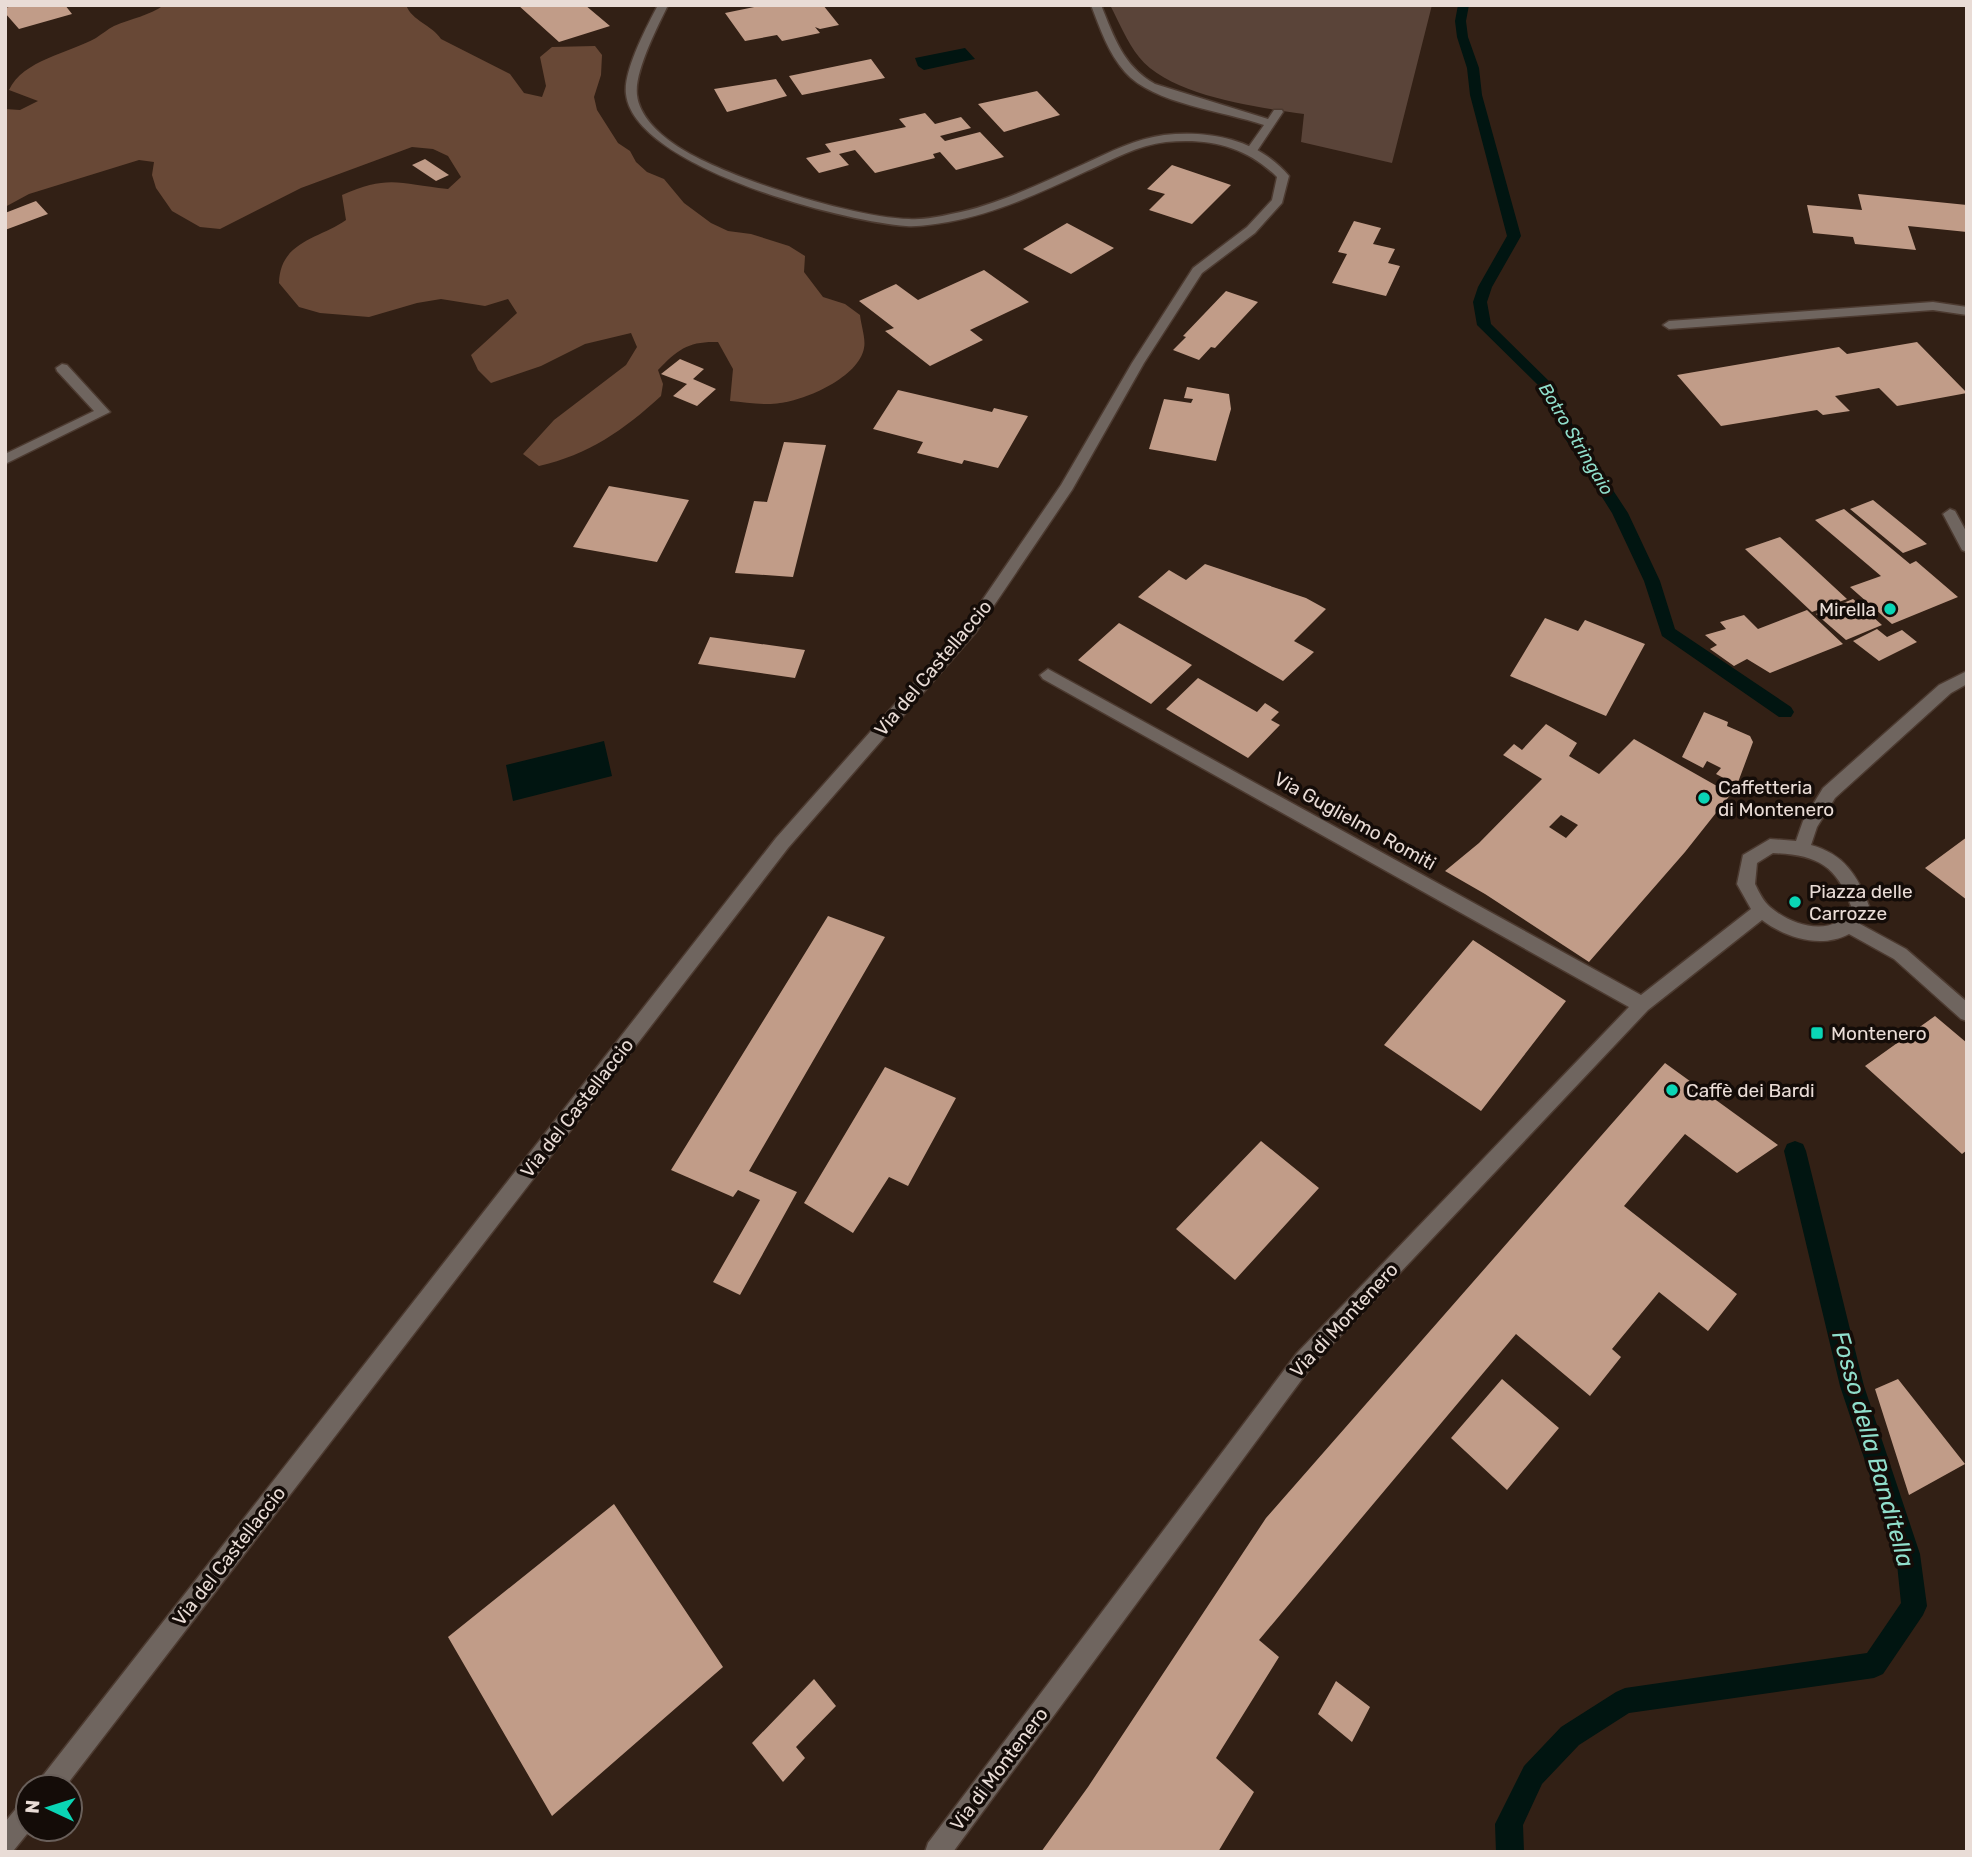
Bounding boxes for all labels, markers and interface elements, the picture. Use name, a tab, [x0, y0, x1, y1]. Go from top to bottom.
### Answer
water label: Botro Stringaio	[1534, 379, 1618, 499]
street label: Via del Castellaccio	[869, 595, 997, 741]
place label: Mirella	[1819, 598, 1876, 621]
marker: Mirella	[1882, 601, 1898, 617]
street label: Via Guglielmo Romiti	[1270, 767, 1440, 875]
place label: Caffetteria di Montenero	[1718, 776, 1834, 821]
marker: Caffetteria di Montenero	[1696, 790, 1712, 806]
place label: Piazza delle Carrozze	[1809, 880, 1913, 925]
marker: Piazza delle Carrozze	[1787, 894, 1803, 910]
place label: Montenero	[1831, 1022, 1927, 1045]
marker: Montenero	[1809, 1025, 1825, 1041]
street label: Via del Castellaccio	[515, 1034, 639, 1182]
place label: Caffè dei Bardi	[1686, 1079, 1815, 1102]
marker: Caffè dei Bardi	[1664, 1082, 1680, 1098]
street label: Via di Montenero	[1285, 1258, 1403, 1382]
water label: Fosso della Banditella	[1826, 1328, 1920, 1570]
street label: Via del Castellaccio	[167, 1482, 291, 1630]
street label: Via di Montenero	[945, 1703, 1053, 1835]
north arrow	[14, 1773, 84, 1843]
text: N	[21, 1799, 44, 1814]

